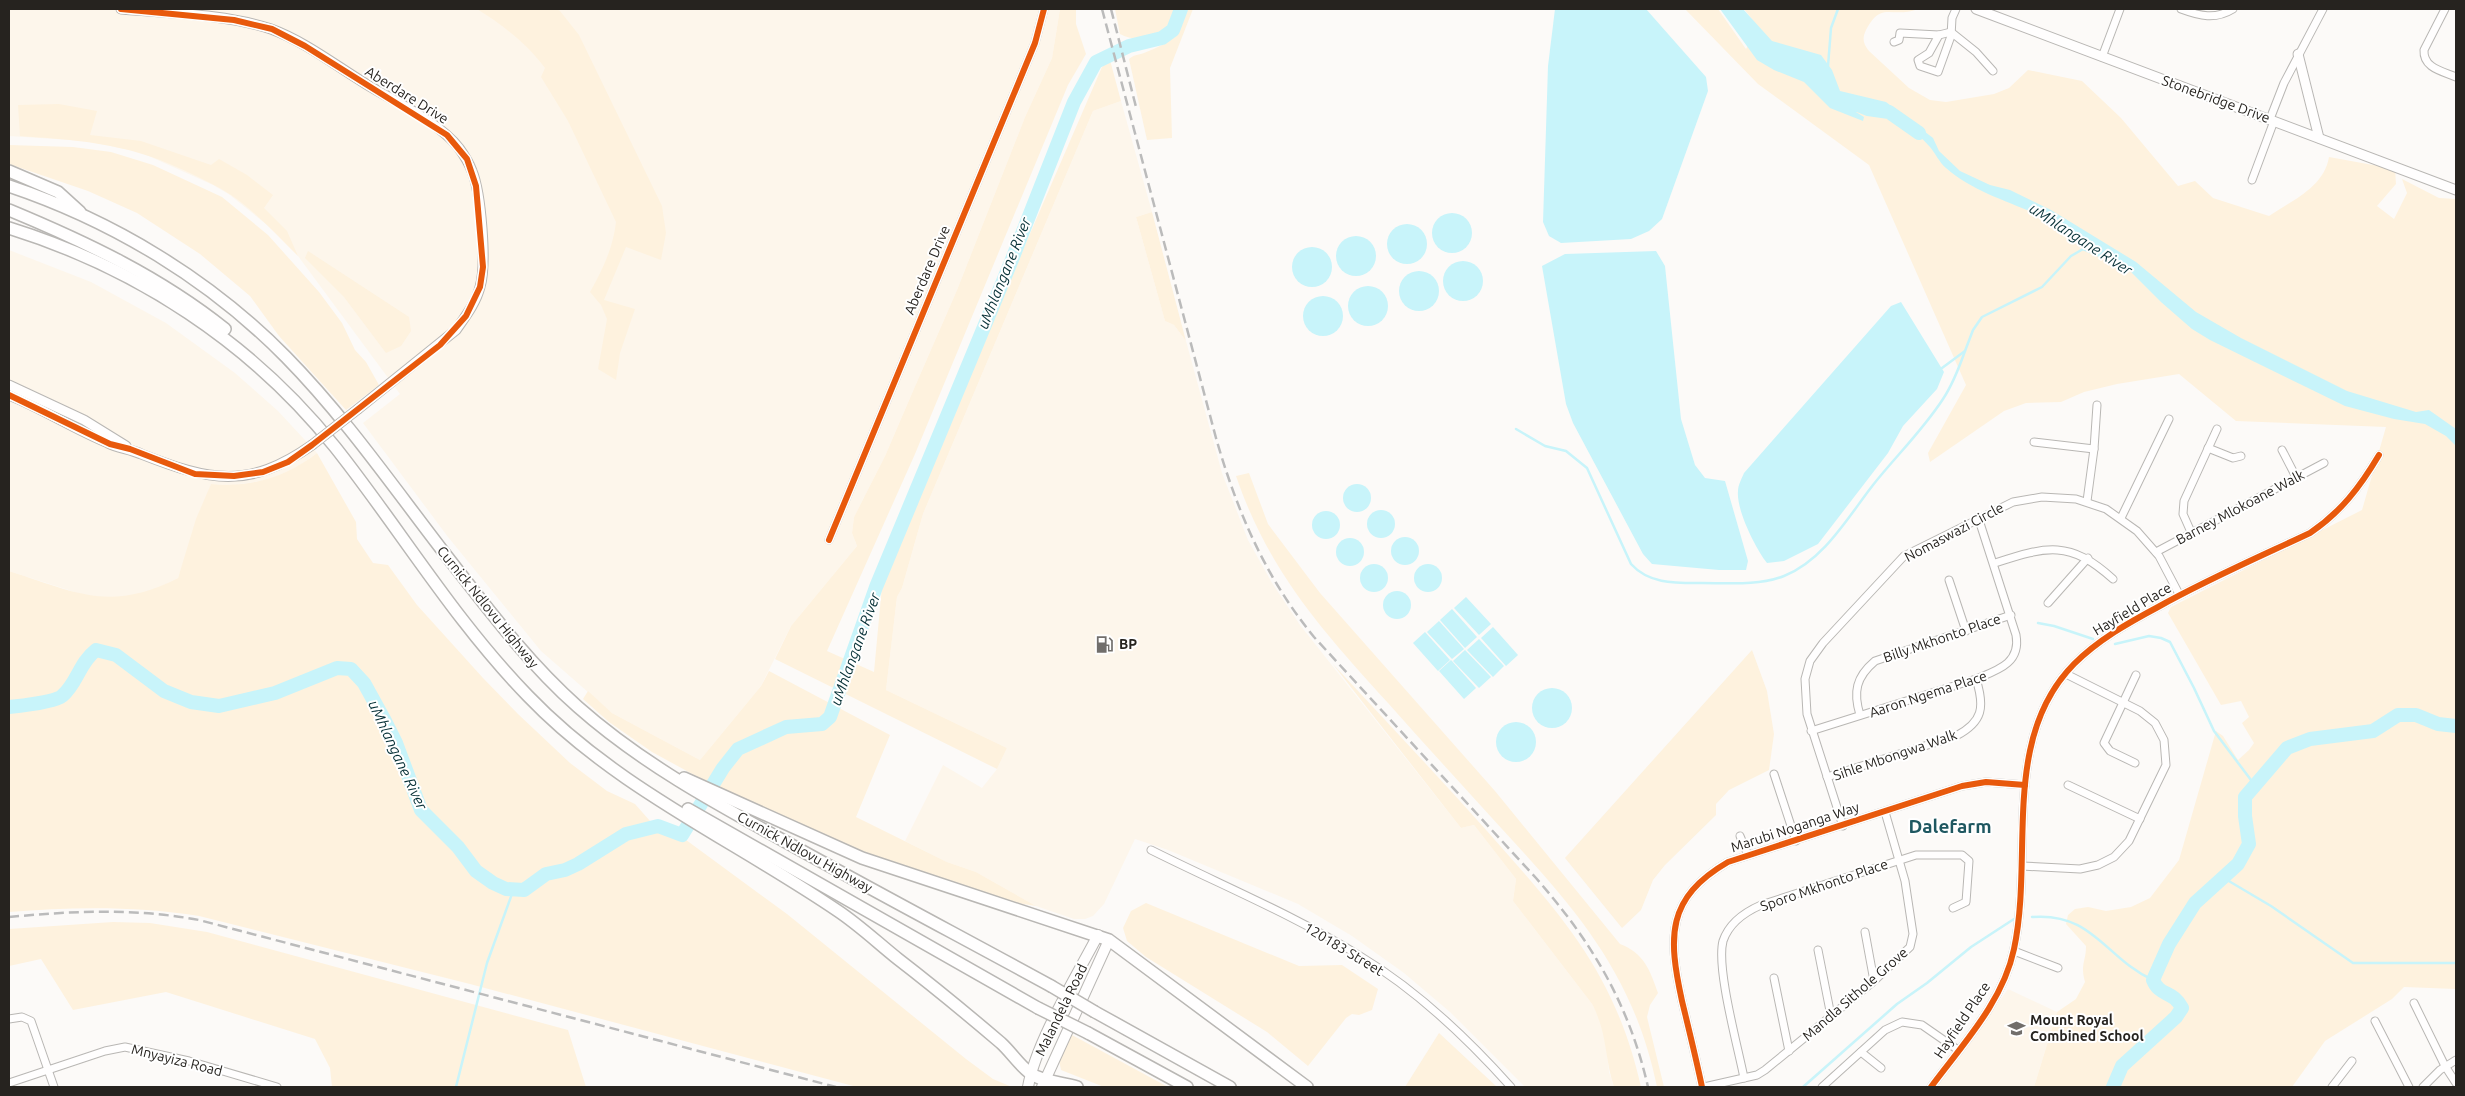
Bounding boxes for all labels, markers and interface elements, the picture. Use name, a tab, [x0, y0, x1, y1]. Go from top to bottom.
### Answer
street label: Aberdare Drive	[362, 63, 452, 127]
street label: Stonebridge Drive	[2160, 72, 2272, 126]
water label: uMhlangane River	[2027, 200, 2136, 279]
water label: uMhlangane River	[974, 214, 1035, 331]
street label: Aberdare Drive	[901, 223, 953, 317]
street label: Barney Mlokoane Walk	[2173, 466, 2307, 548]
street label: Nomaswazi Circle	[1902, 499, 2006, 565]
street label: Curnick Ndlovu Highway	[434, 543, 542, 671]
street label: Hayfield Place	[2090, 579, 2174, 639]
water label: uMhlangane River	[827, 589, 884, 708]
street label: Billy Mkhonto Place	[1881, 610, 2003, 666]
fuel station icon: BP	[1095, 634, 1115, 654]
place label: BP	[1119, 636, 1137, 652]
street label: Aaron Ngema Place	[1867, 667, 1989, 721]
water label: uMhlangane River	[365, 698, 431, 813]
street label: Sihle Mbongwa Walk	[1831, 726, 1959, 784]
street label: Marubi Noganga Way	[1729, 799, 1861, 855]
street label: Curnick Ndlovu Highway	[735, 808, 876, 896]
district label: Dalefarm	[1908, 815, 1992, 837]
street label: Sporo Mkhonto Place	[1758, 856, 1890, 914]
street label: 120183 Street	[1301, 919, 1387, 979]
street label: Mandla Sithole Grove	[1799, 944, 1911, 1044]
street label: Malandela Road	[1032, 961, 1090, 1059]
street label: Hayfield Place	[1931, 979, 1993, 1061]
place label: Mount Royal Combined School	[2030, 1012, 2144, 1044]
school or university icon: Mount Royal Combined School	[2006, 1018, 2026, 1038]
street label: Mnyayiza Road	[130, 1041, 224, 1079]

